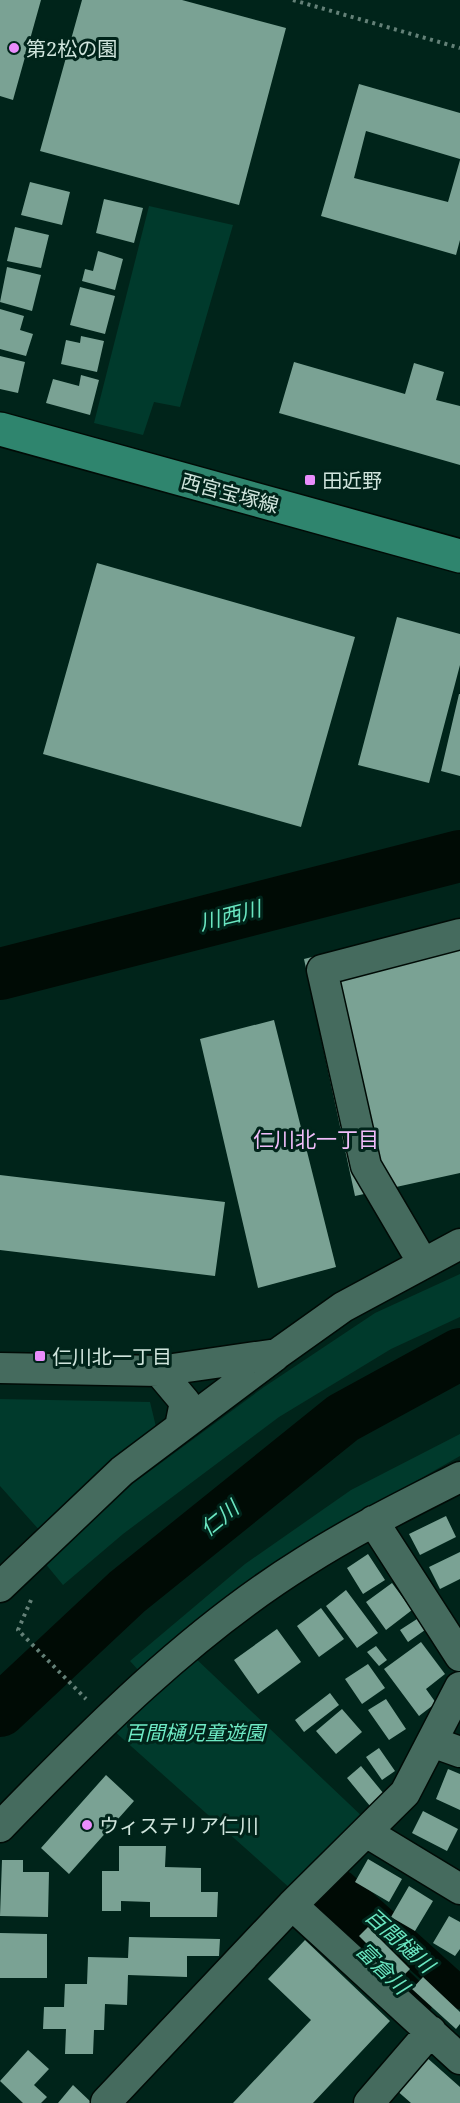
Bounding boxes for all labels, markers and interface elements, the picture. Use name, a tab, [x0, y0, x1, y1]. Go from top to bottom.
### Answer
place label: 第2松の園	[26, 35, 117, 62]
marker: 第2松の園	[7, 41, 21, 55]
street label: 西宮宝塚線	[178, 467, 282, 519]
place label: 田近野	[322, 467, 382, 494]
marker: 田近野	[303, 473, 317, 487]
water label: 川西川	[196, 893, 266, 936]
district label: 仁川北一丁目	[253, 1125, 379, 1153]
place label: 仁川北一丁目	[52, 1343, 172, 1370]
marker: 仁川北一丁目	[33, 1349, 47, 1363]
water label: 仁川	[194, 1493, 246, 1542]
park label: 百間樋児童遊園	[125, 1719, 268, 1746]
place label: ウィステリア仁川	[99, 1812, 259, 1839]
marker: ウィステリア仁川	[80, 1818, 94, 1832]
water label: 百間樋川	[359, 1901, 442, 1980]
water label: 富倉川	[351, 1936, 417, 2001]

